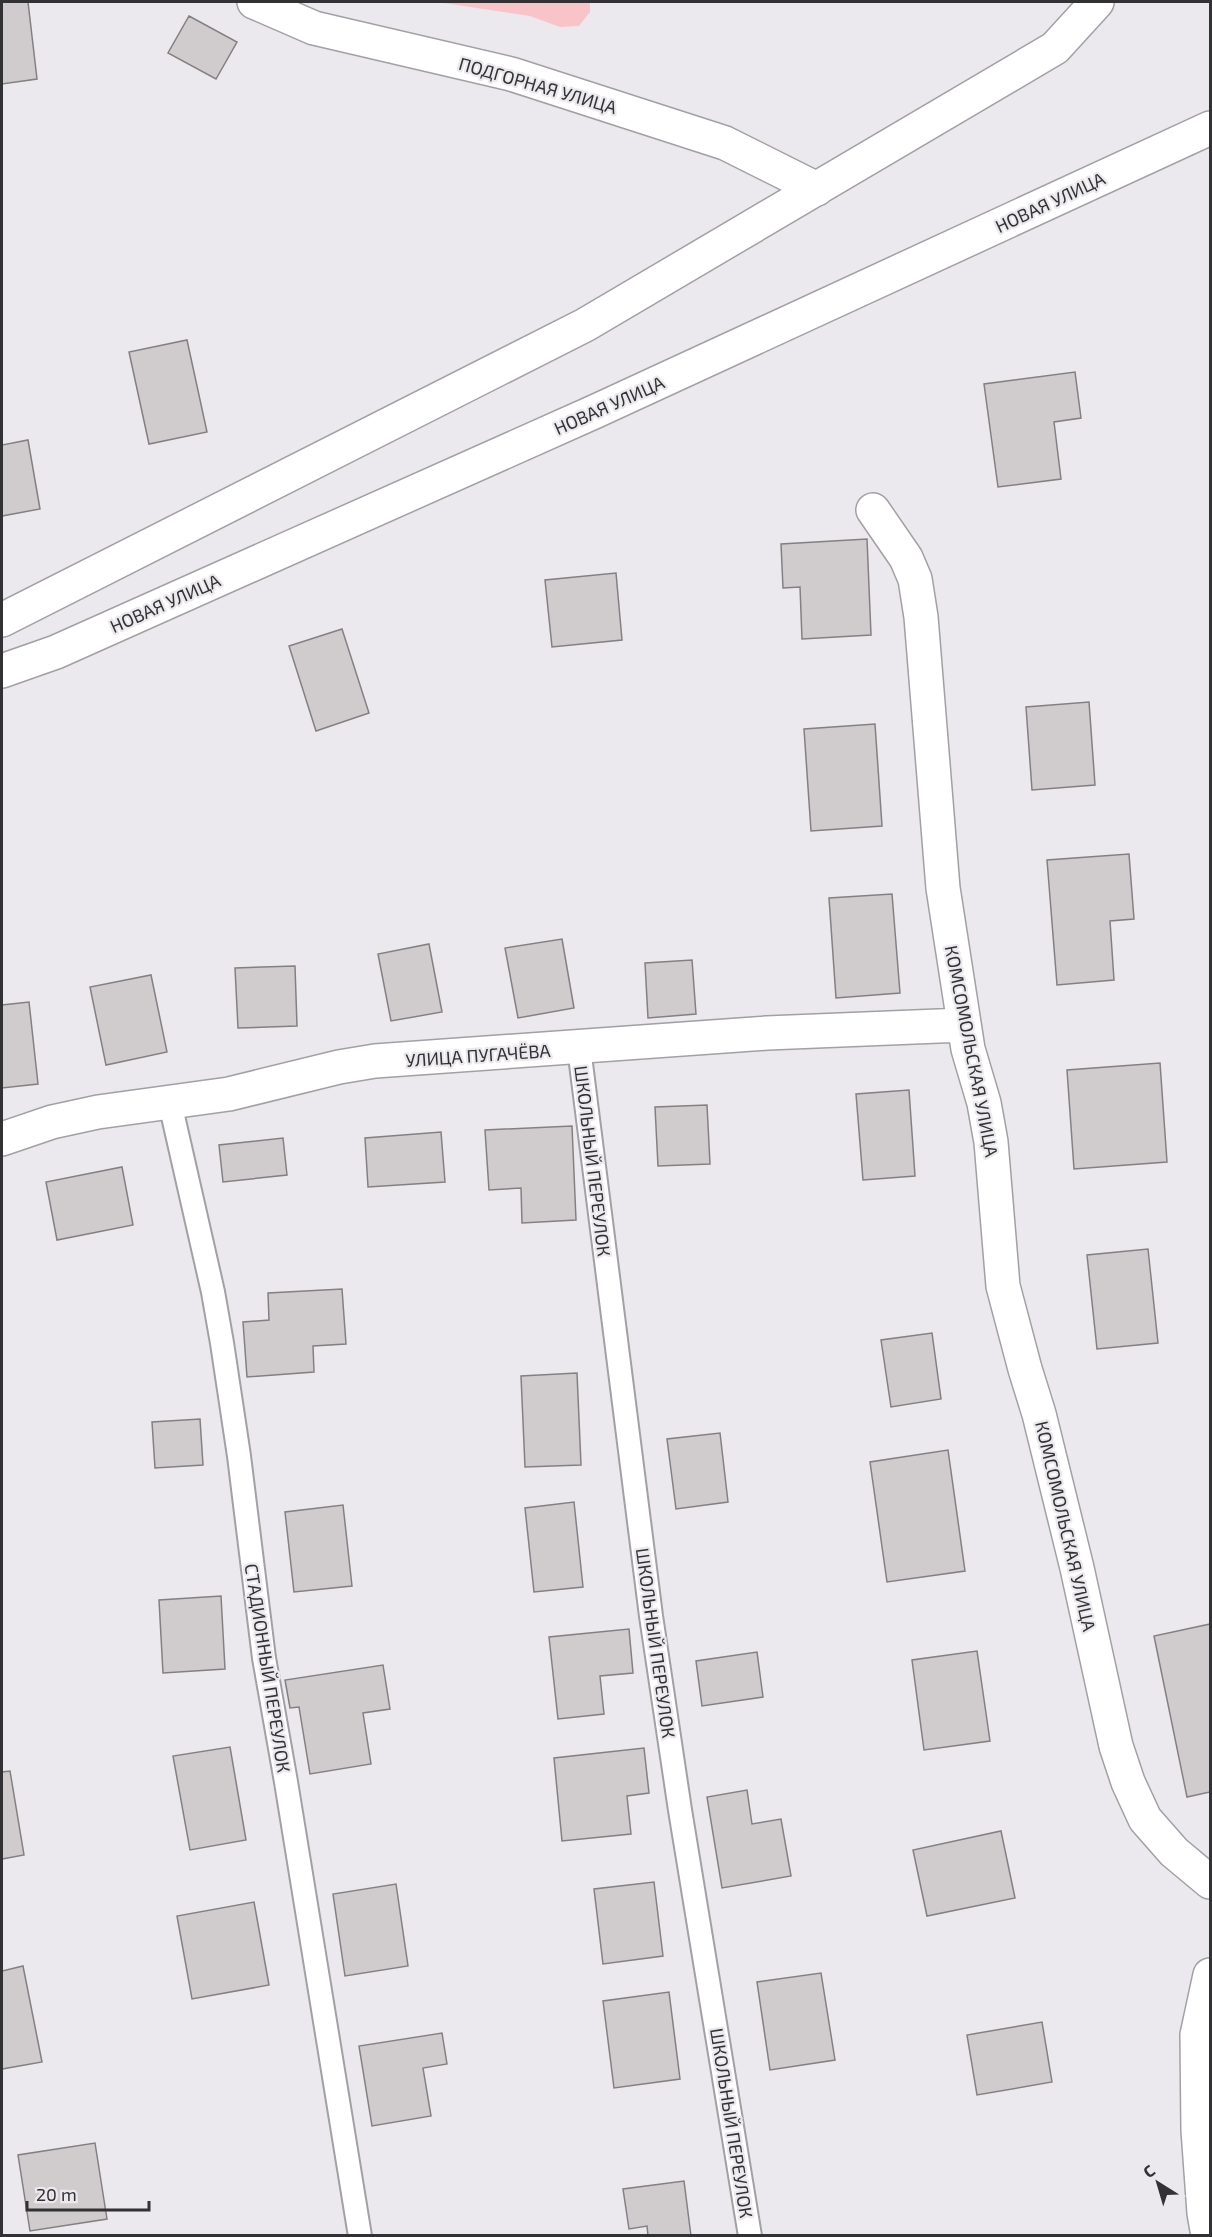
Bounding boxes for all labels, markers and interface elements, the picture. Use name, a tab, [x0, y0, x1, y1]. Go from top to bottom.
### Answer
street label: ПОДГОРНАЯ УЛИЦА	[456, 52, 620, 118]
street label: НОВАЯ УЛИЦА	[992, 167, 1109, 237]
street label: НОВАЯ УЛИЦА	[550, 371, 668, 439]
street label: НОВАЯ УЛИЦА	[106, 569, 224, 637]
street label: КОМСОМОЛЬСКАЯ УЛИЦА	[941, 943, 1003, 1159]
street label: УЛИЦА ПУГАЧЁВА	[405, 1039, 552, 1071]
street label: ШКОЛЬНЫЙ ПЕРЕУЛОК	[570, 1064, 616, 1258]
street label: КОМСОМОЛЬСКАЯ УЛИЦА	[1031, 1419, 1101, 1634]
street label: ШКОЛЬНЫЙ ПЕРЕУЛОК	[632, 1546, 680, 1740]
street label: СТАДИОННЫЙ ПЕРЕУЛОК	[241, 1562, 295, 1774]
street label: ШКОЛЬНЫЙ ПЕРЕУЛОК	[706, 2026, 758, 2220]
north arrow	[1128, 2153, 1188, 2213]
text: С	[1139, 2160, 1158, 2181]
scale bar	[27, 2174, 148, 2212]
text: 20 m	[36, 2183, 77, 2205]

